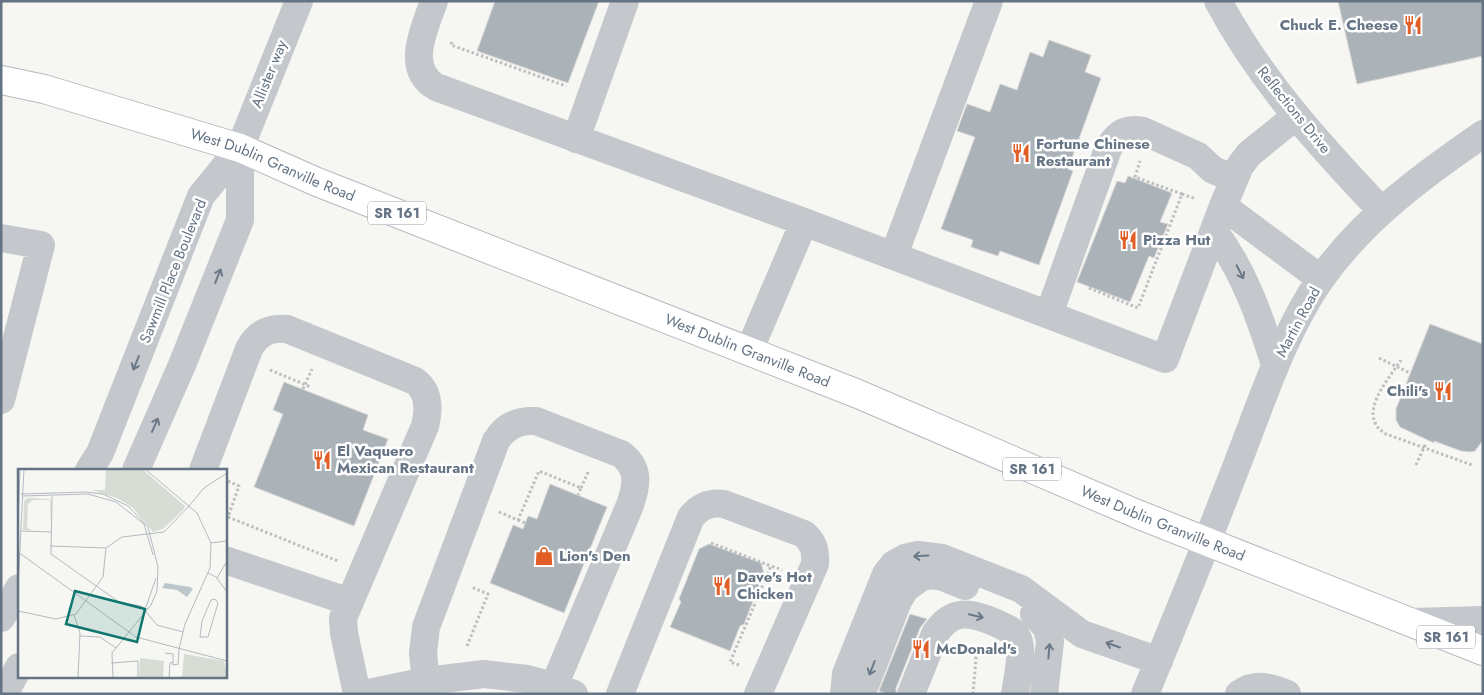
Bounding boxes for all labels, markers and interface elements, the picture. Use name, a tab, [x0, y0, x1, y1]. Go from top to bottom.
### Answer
place label: Chuck E. Cheese	[1280, 14, 1398, 36]
restaurant icon: Chuck E. Cheese	[1402, 14, 1424, 36]
street label: Allister way	[245, 36, 293, 111]
street label: Reflections Drive	[1252, 62, 1336, 158]
street label: West Dublin Granville Road	[187, 123, 358, 207]
place label: Fortune Chinese Restaurant	[1036, 133, 1150, 172]
restaurant icon: Fortune Chinese Restaurant	[1010, 142, 1032, 164]
street label: Sawmill Place Boulevard	[134, 196, 212, 346]
road number: SR 161	[368, 202, 426, 224]
restaurant icon: Pizza Hut	[1117, 229, 1139, 251]
place label: Pizza Hut	[1143, 229, 1211, 251]
one-way arrow	[1235, 264, 1245, 279]
one-way arrow	[214, 268, 223, 284]
street label: Martin Road	[1270, 283, 1326, 361]
street label: West Dublin Granville Road	[661, 308, 833, 393]
one-way arrow	[131, 355, 140, 370]
place label: Chili's	[1387, 380, 1428, 402]
restaurant icon: Chili's	[1432, 380, 1454, 402]
one-way arrow	[152, 418, 161, 433]
place label: El Vaquero Mexican Restaurant	[337, 440, 474, 479]
restaurant icon: El Vaquero Mexican Restaurant	[311, 449, 333, 471]
road number: SR 161	[1003, 458, 1061, 480]
inset map	[18, 469, 226, 678]
street label: West Dublin Granville Road	[1077, 480, 1248, 567]
shop icon: Lion's Den	[533, 545, 555, 567]
place label: Lion's Den	[559, 545, 631, 567]
one-way arrow	[913, 551, 929, 560]
place label: Dave's Hot Chicken	[737, 566, 812, 605]
restaurant icon: Dave's Hot Chicken	[711, 575, 733, 597]
one-way arrow	[967, 612, 983, 621]
road number: SR 161	[1417, 626, 1475, 649]
restaurant icon: McDonald's	[910, 638, 932, 660]
place label: McDonald's	[936, 638, 1017, 660]
one-way arrow	[1105, 640, 1121, 649]
one-way arrow	[1044, 644, 1054, 660]
one-way arrow	[867, 660, 876, 675]

